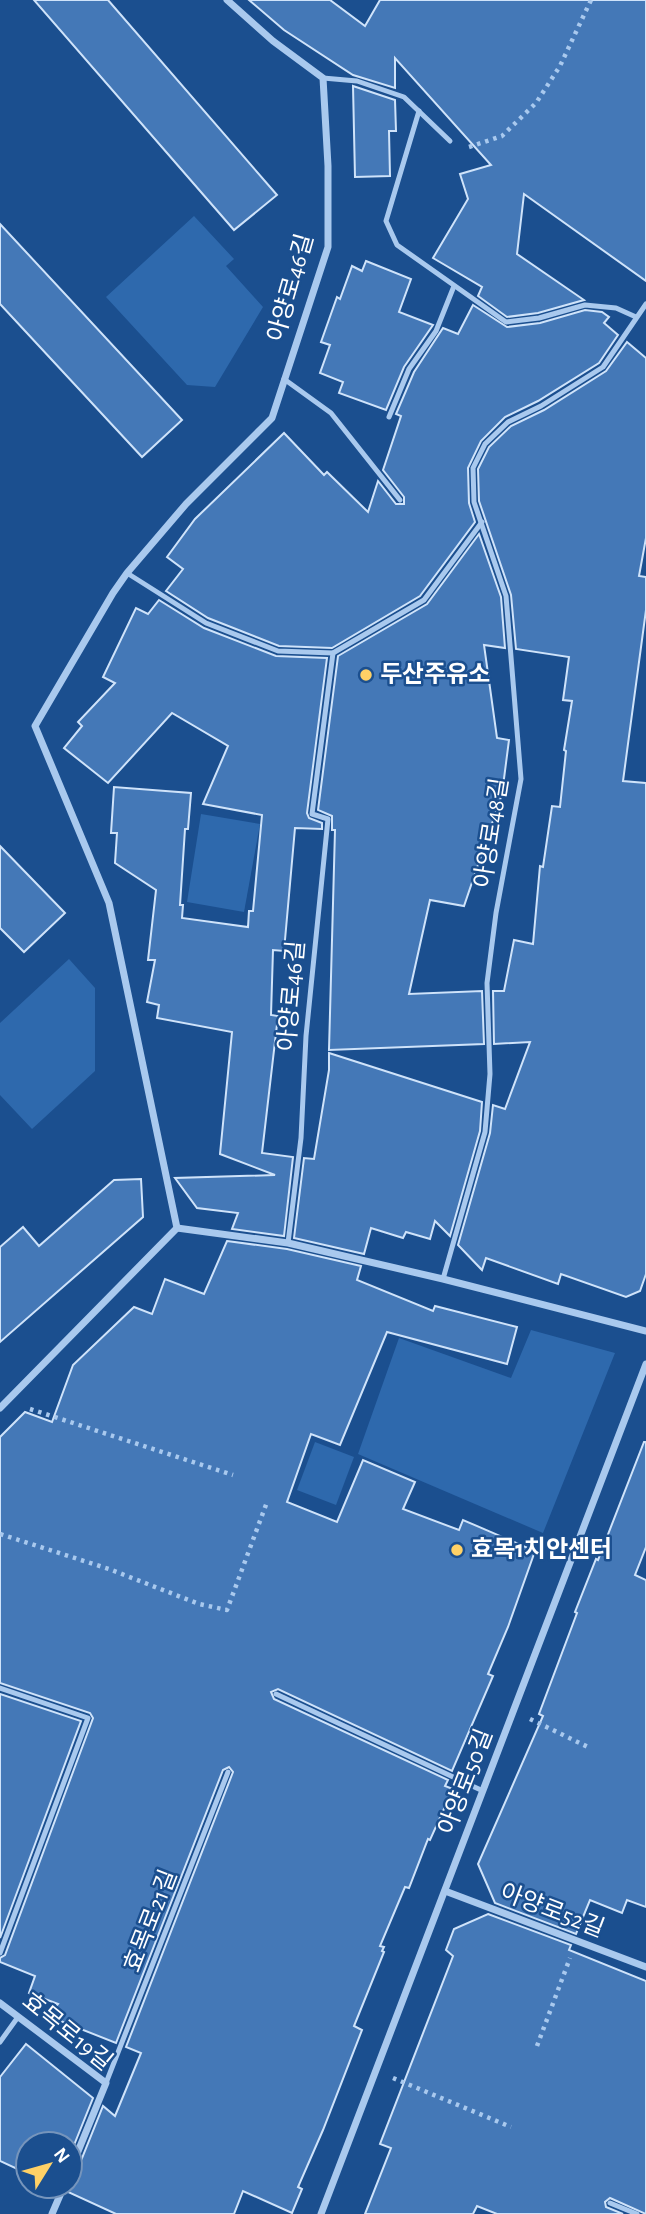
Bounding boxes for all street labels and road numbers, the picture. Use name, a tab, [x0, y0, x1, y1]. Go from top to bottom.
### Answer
street label: 아양로46길	[263, 231, 318, 345]
street label: 아양로48길	[470, 776, 513, 890]
street label: 아양로46길	[274, 940, 309, 1052]
street label: 아양로50길	[434, 1726, 497, 1838]
street label: 효목로21길	[120, 1866, 181, 1975]
street label: 아양로52길	[497, 1879, 608, 1942]
street label: 효목로19길	[18, 1988, 117, 2075]

